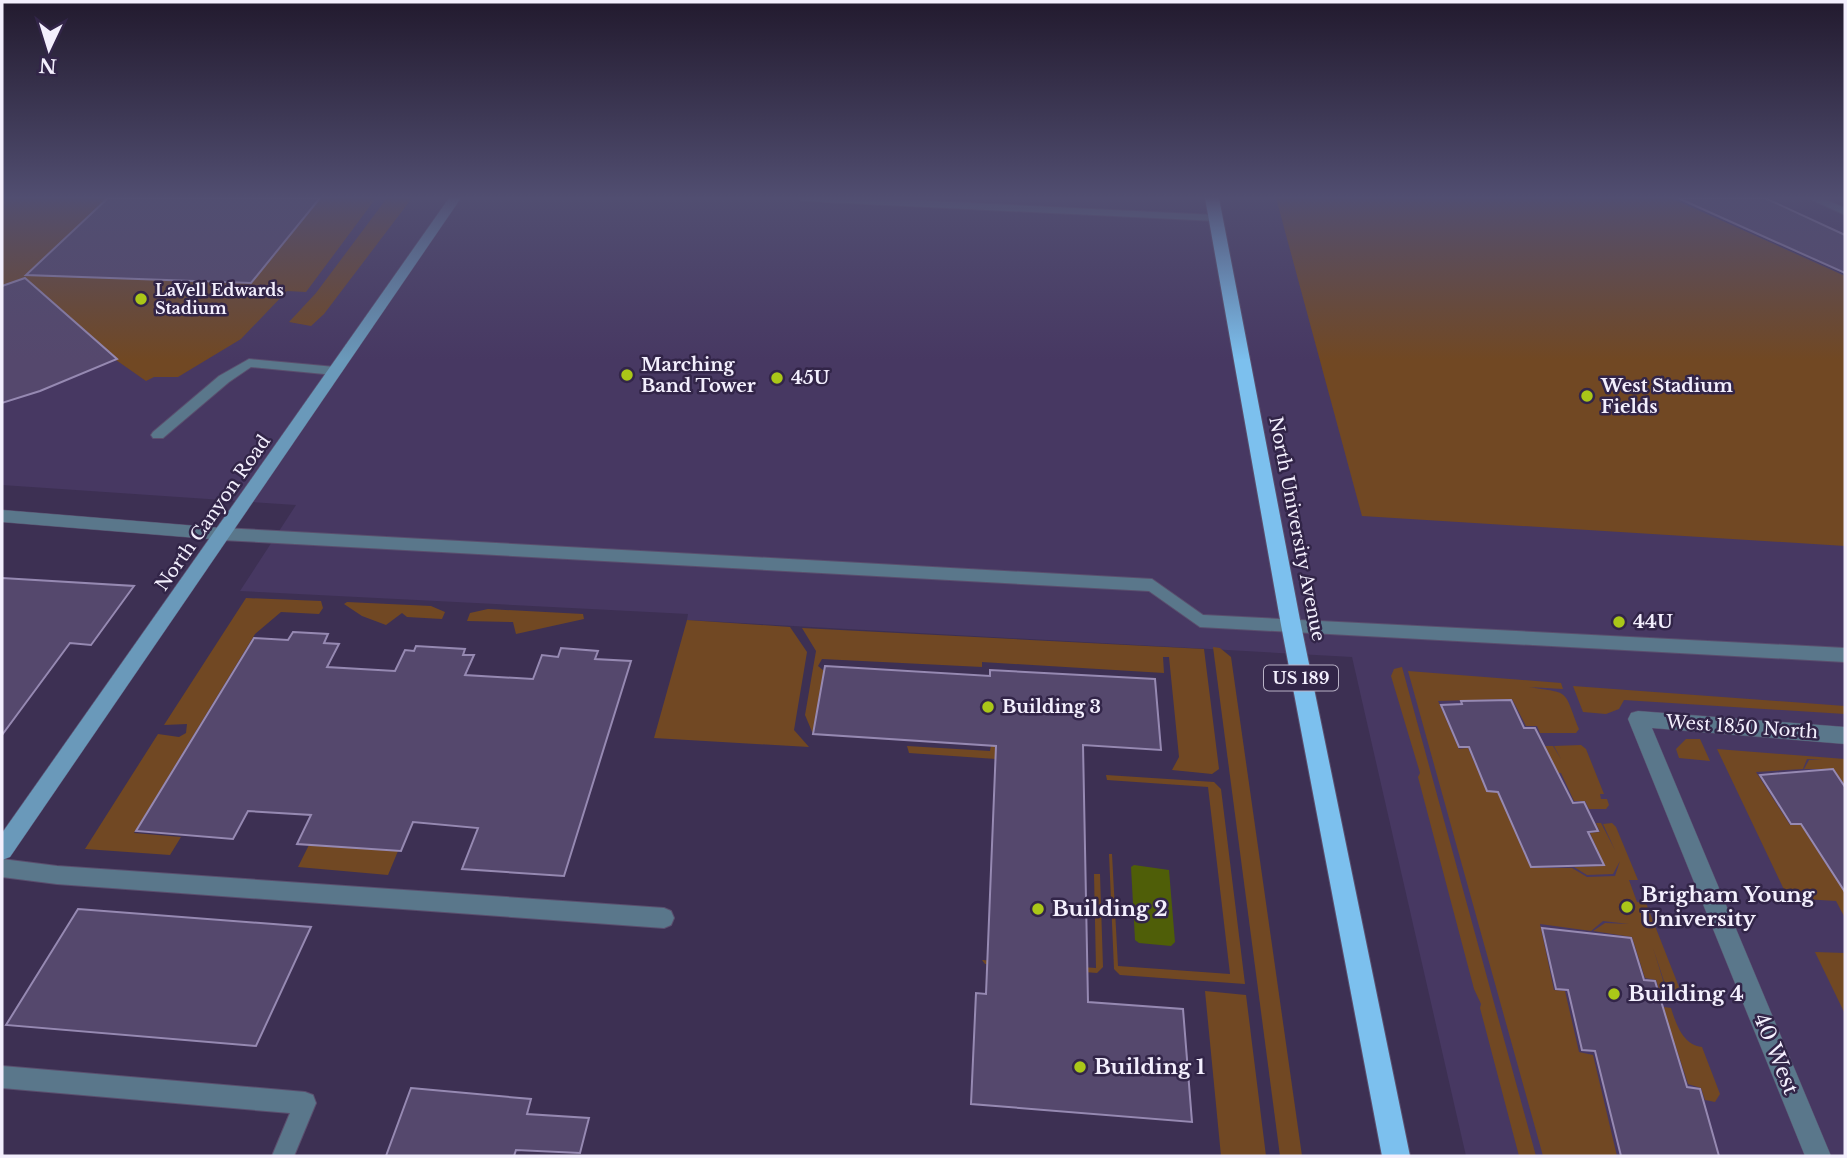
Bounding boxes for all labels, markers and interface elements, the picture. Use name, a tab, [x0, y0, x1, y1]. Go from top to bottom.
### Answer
north arrow	[14, 14, 84, 84]
text: N	[38, 53, 58, 78]
place label: LaVell Edwards Stadium	[155, 280, 284, 318]
marker: LaVell Edwards Stadium	[133, 291, 149, 307]
place label: Marching Band Tower	[641, 354, 756, 397]
marker: Marching Band Tower	[619, 367, 635, 383]
place label: 45U	[791, 367, 830, 389]
marker: 45U	[769, 370, 785, 386]
place label: West Stadium Fields	[1600, 375, 1733, 418]
marker: West Stadium Fields	[1579, 388, 1595, 404]
street label: North University Avenue	[1264, 415, 1330, 643]
street label: North Canyon Road	[151, 431, 275, 595]
place label: 44U	[1633, 611, 1673, 633]
marker: 44U	[1611, 614, 1627, 630]
road number: US 189	[1264, 666, 1338, 691]
place label: Building 3	[1002, 696, 1101, 718]
marker: Building 3	[980, 699, 996, 715]
street label: West 1850 North	[1664, 711, 1819, 743]
place label: Brigham Young University	[1641, 882, 1816, 932]
place label: Building 2	[1052, 896, 1168, 922]
marker: Brigham Young University	[1619, 899, 1635, 915]
marker: Building 2	[1030, 901, 1046, 917]
place label: Building 4	[1628, 981, 1744, 1007]
marker: Building 4	[1606, 986, 1622, 1002]
street label: 40 West	[1748, 1010, 1804, 1098]
place label: Building 1	[1094, 1054, 1205, 1080]
marker: Building 1	[1072, 1059, 1088, 1075]

